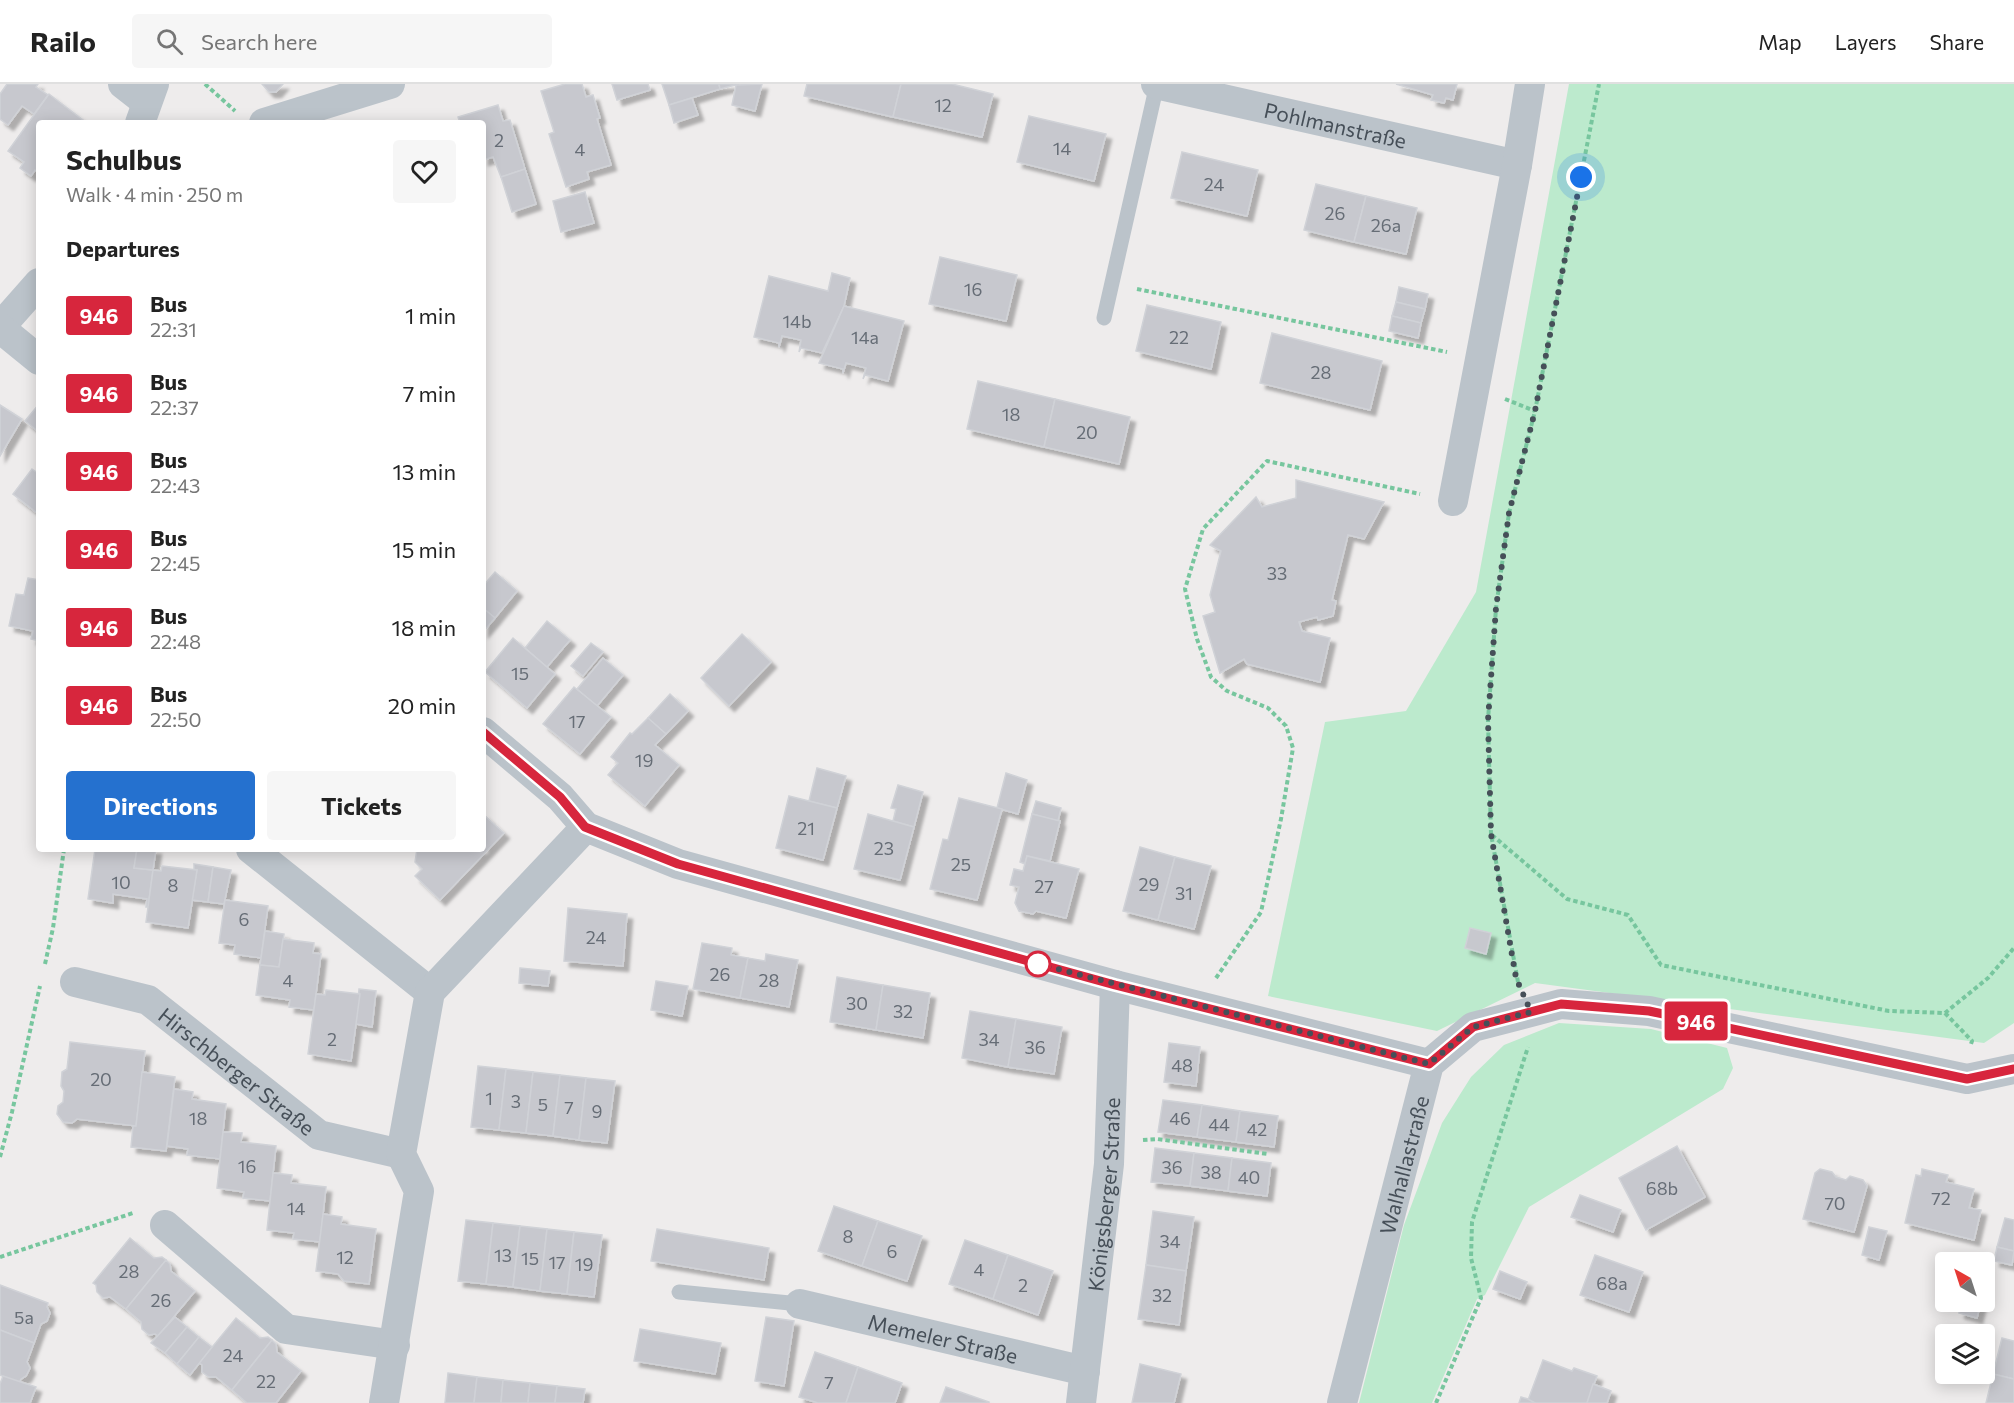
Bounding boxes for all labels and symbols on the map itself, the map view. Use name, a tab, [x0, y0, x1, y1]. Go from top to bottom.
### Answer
house number: 12	[934, 94, 952, 116]
street label: Pohlmanstraße	[1262, 96, 1409, 152]
house number: 2	[494, 129, 504, 151]
house number: 14	[1053, 137, 1071, 159]
house number: 4	[575, 138, 586, 160]
your location	[1566, 162, 1596, 192]
house number: 24	[1204, 173, 1224, 195]
house number: 26	[1325, 202, 1345, 224]
house number: 26a	[1371, 214, 1401, 236]
house number: 16	[964, 278, 982, 300]
house number: 14b	[782, 310, 812, 332]
house number: 14a	[851, 326, 879, 348]
house number: 22	[1169, 326, 1189, 348]
house number: 28	[1311, 361, 1332, 383]
house number: 18	[1002, 403, 1020, 425]
house number: 20	[1076, 421, 1098, 443]
house number: 33	[1267, 562, 1287, 584]
house number: 15	[511, 662, 529, 684]
house number: 17	[568, 710, 586, 732]
house number: 19	[635, 749, 653, 771]
house number: 21	[797, 817, 815, 839]
house number: 23	[874, 837, 894, 859]
house number: 25	[951, 853, 971, 875]
house number: 10	[111, 871, 131, 893]
house number: 29	[1139, 873, 1159, 895]
house number: 8	[168, 874, 179, 896]
house number: 27	[1034, 875, 1054, 897]
house number: 31	[1175, 882, 1193, 904]
house number: 6	[239, 908, 249, 930]
house number: 24	[586, 926, 606, 948]
unlabelled marker	[1025, 951, 1051, 977]
house number: 26	[710, 963, 730, 985]
house number: 4	[283, 969, 294, 991]
house number: 28	[759, 969, 780, 991]
house number: 30	[846, 992, 868, 1014]
house number: 32	[893, 1000, 913, 1022]
street label: Hirschberger Straße	[154, 1001, 320, 1140]
line badge: 946	[1662, 1002, 1730, 1040]
house number: 2	[327, 1028, 337, 1050]
house number: 34	[978, 1028, 1000, 1050]
house number: 36	[1024, 1036, 1046, 1058]
house number: 48	[1171, 1054, 1193, 1076]
house number: 20	[90, 1068, 112, 1090]
house number: 1	[485, 1087, 493, 1109]
house number: 3	[511, 1090, 521, 1112]
house number: 5	[538, 1093, 548, 1115]
street label: Walhallastraße	[1373, 1093, 1433, 1237]
house number: 7	[564, 1096, 574, 1118]
street label: Königsberger Straße	[1082, 1097, 1124, 1293]
house number: 9	[592, 1100, 602, 1122]
house number: 18	[189, 1107, 207, 1129]
house number: 46	[1169, 1107, 1191, 1129]
house number: 44	[1208, 1113, 1230, 1135]
house number: 42	[1247, 1118, 1267, 1140]
house number: 16	[238, 1155, 256, 1177]
house number: 36	[1161, 1156, 1183, 1178]
house number: 38	[1200, 1161, 1222, 1183]
house number: 40	[1238, 1166, 1260, 1188]
house number: 68b	[1646, 1177, 1678, 1199]
house number: 72	[1931, 1187, 1951, 1209]
house number: 70	[1824, 1192, 1846, 1214]
house number: 14	[287, 1197, 305, 1219]
house number: 8	[843, 1225, 854, 1247]
house number: 34	[1159, 1230, 1181, 1252]
house number: 6	[887, 1240, 897, 1262]
house number: 13	[494, 1244, 512, 1266]
house number: 12	[336, 1246, 354, 1268]
house number: 15	[521, 1247, 539, 1269]
house number: 17	[548, 1251, 566, 1273]
north arrow	[1935, 1252, 1995, 1312]
house number: 19	[575, 1253, 593, 1275]
house number: 4	[974, 1258, 985, 1280]
house number: 28	[119, 1260, 140, 1282]
house number: 68a	[1596, 1272, 1628, 1294]
house number: 2	[1018, 1274, 1028, 1296]
house number: 32	[1152, 1284, 1172, 1306]
house number: 26	[151, 1289, 171, 1311]
house number: 5a	[14, 1306, 34, 1328]
street label: Memeler Straße	[866, 1308, 1020, 1367]
house number: 24	[223, 1344, 243, 1366]
house number: 22	[256, 1370, 276, 1392]
house number: 7	[824, 1371, 834, 1393]

